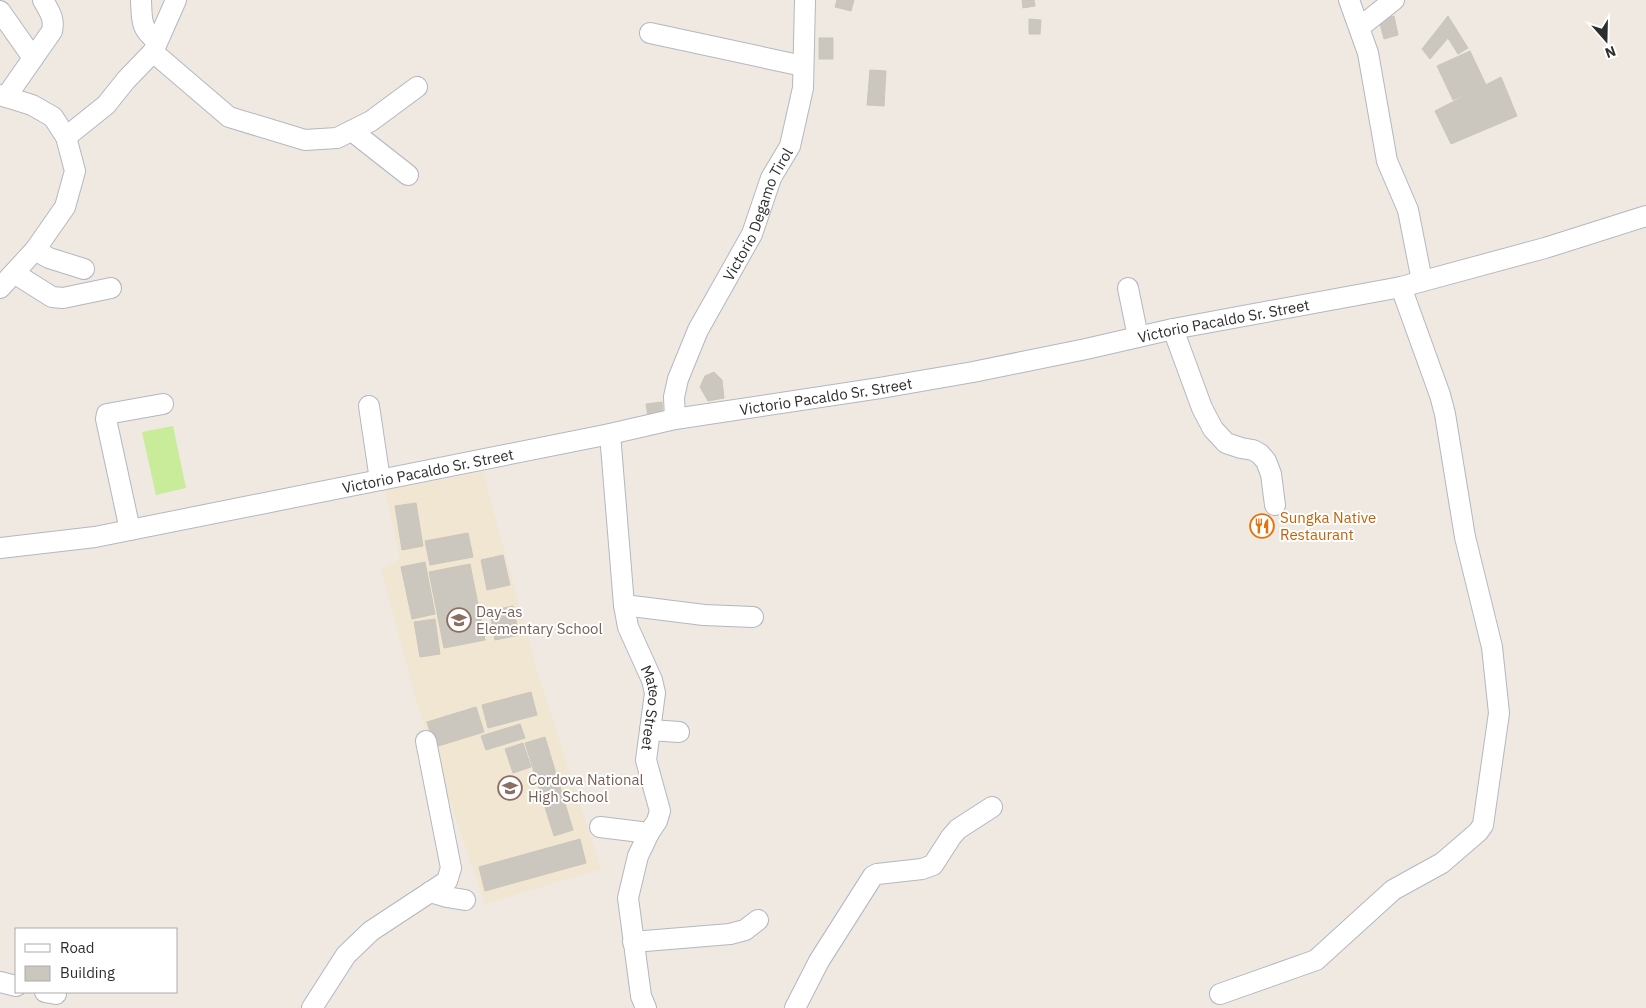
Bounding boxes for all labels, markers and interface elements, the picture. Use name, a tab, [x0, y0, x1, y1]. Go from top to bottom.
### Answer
north arrow	[1581, 15, 1631, 65]
text: N	[1603, 42, 1618, 62]
street label: Victorio Degamo Tirol	[718, 144, 796, 284]
street label: Victorio Pacaldo Sr. Street	[1136, 295, 1311, 346]
street label: Victorio Pacaldo Sr. Street	[738, 373, 913, 419]
street label: Victorio Pacaldo Sr. Street	[340, 444, 515, 497]
place label: Sungka Native Restaurant	[1280, 508, 1376, 544]
restaurant icon: Sungka Native Restaurant	[1249, 513, 1275, 539]
place label: Day-as Elementary School	[476, 602, 603, 638]
school or university icon: Day-as Elementary School	[446, 607, 472, 633]
street label: Mateo Street	[637, 662, 665, 752]
place label: Cordova National High School	[528, 770, 644, 806]
school or university icon: Cordova National High School	[497, 775, 523, 801]
legend	[15, 928, 178, 993]
text: Road	[60, 938, 95, 957]
text: Building	[60, 963, 115, 982]

